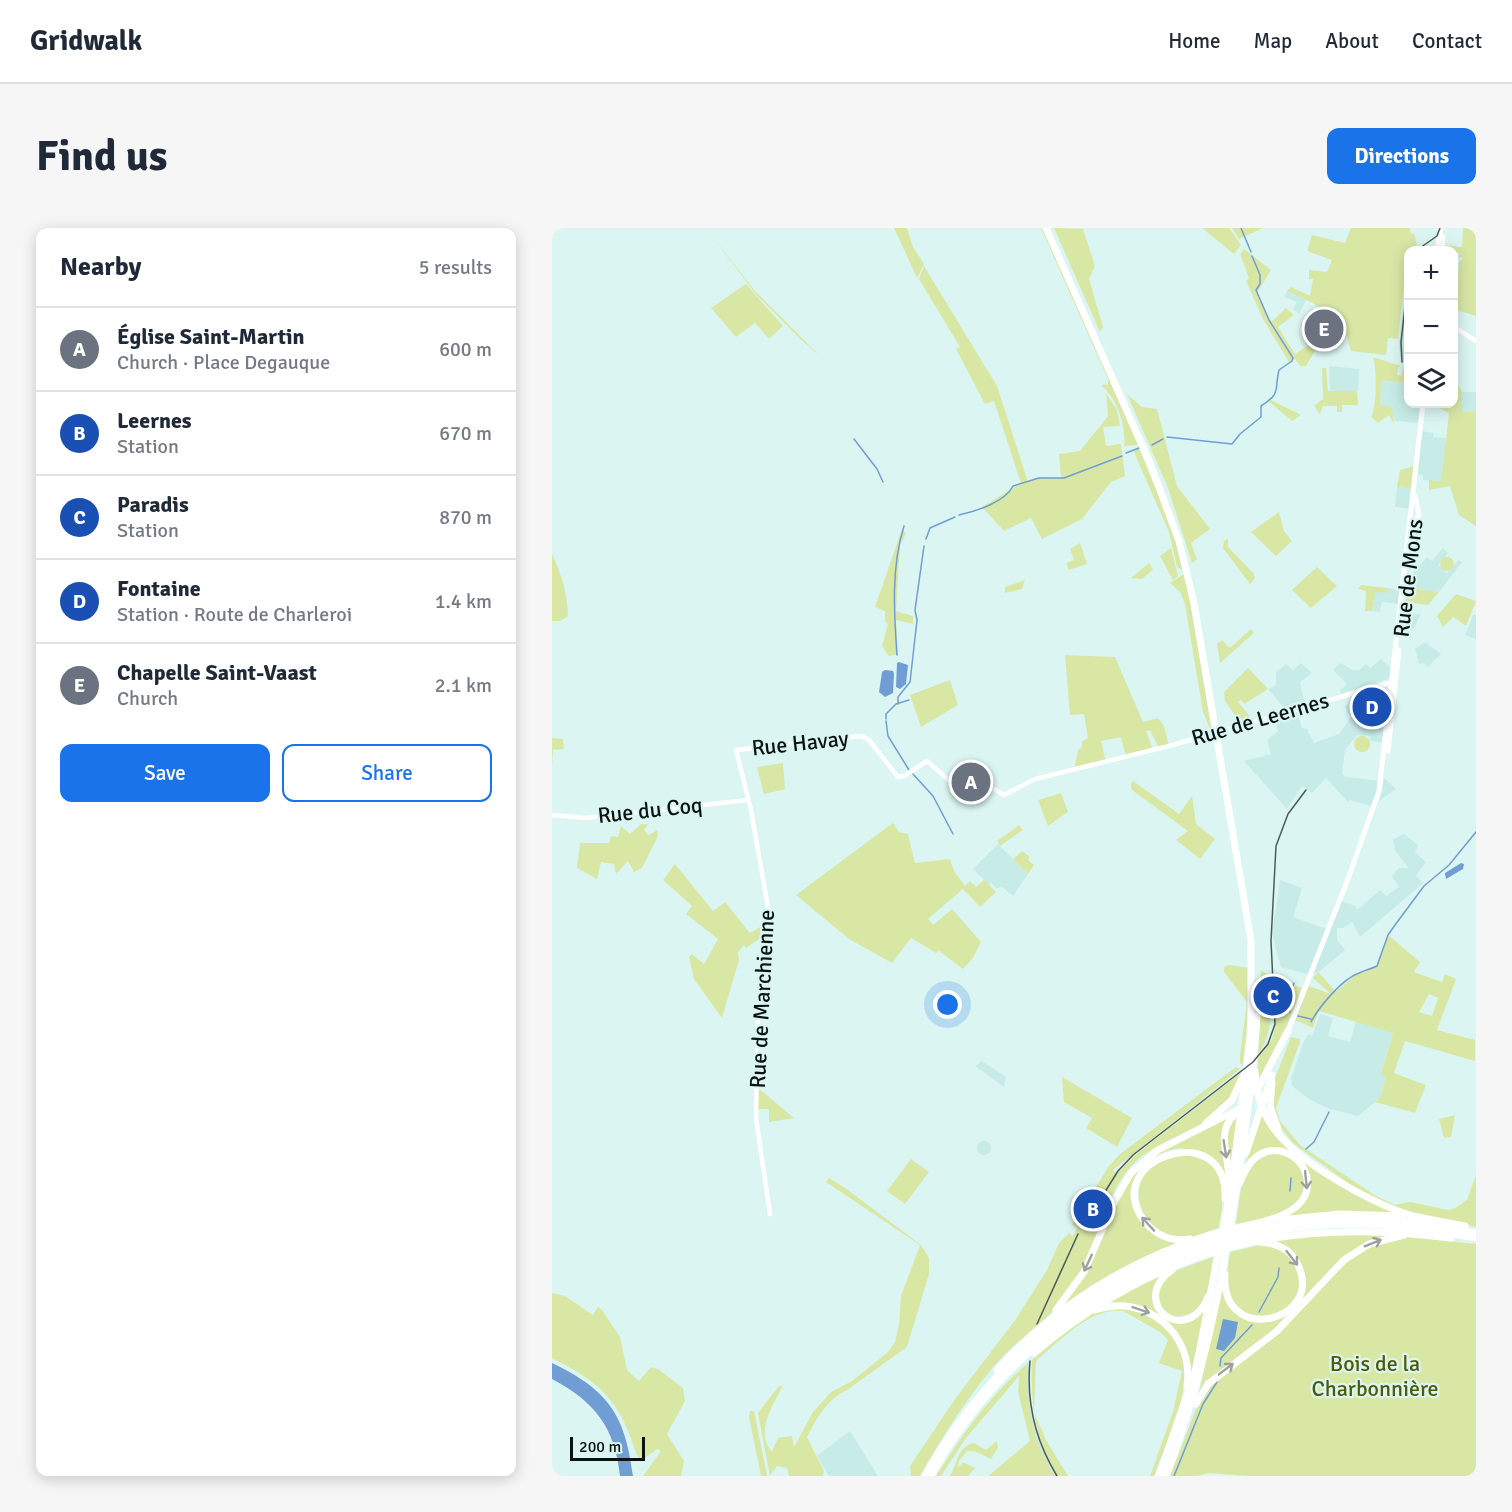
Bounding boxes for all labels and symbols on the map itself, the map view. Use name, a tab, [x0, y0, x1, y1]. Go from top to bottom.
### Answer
pin: E	[1304, 306, 1344, 352]
street label: Rue de Mons	[1387, 517, 1429, 639]
pin: D	[1352, 684, 1392, 730]
street label: Rue de Leernes	[1188, 686, 1332, 752]
street label: Rue Havay	[750, 724, 851, 762]
pin: A	[952, 760, 990, 804]
street label: Rue du Coq	[596, 791, 704, 829]
street label: Rue de Marchienne	[744, 909, 780, 1089]
pin: C	[1254, 974, 1292, 1018]
your location	[933, 990, 962, 1019]
one-way arrow	[1220, 1139, 1231, 1158]
one-way arrow	[1301, 1170, 1312, 1189]
pin: B	[1074, 1186, 1112, 1232]
one-way arrow	[1141, 1217, 1155, 1232]
one-way arrow	[1363, 1237, 1382, 1248]
one-way arrow	[1286, 1250, 1299, 1266]
one-way arrow	[1082, 1254, 1094, 1272]
one-way arrow	[1131, 1305, 1150, 1316]
park label: Bois de la Charbonnière	[1311, 1350, 1439, 1402]
one-way arrow	[1218, 1362, 1234, 1375]
scale bar	[570, 1434, 645, 1462]

